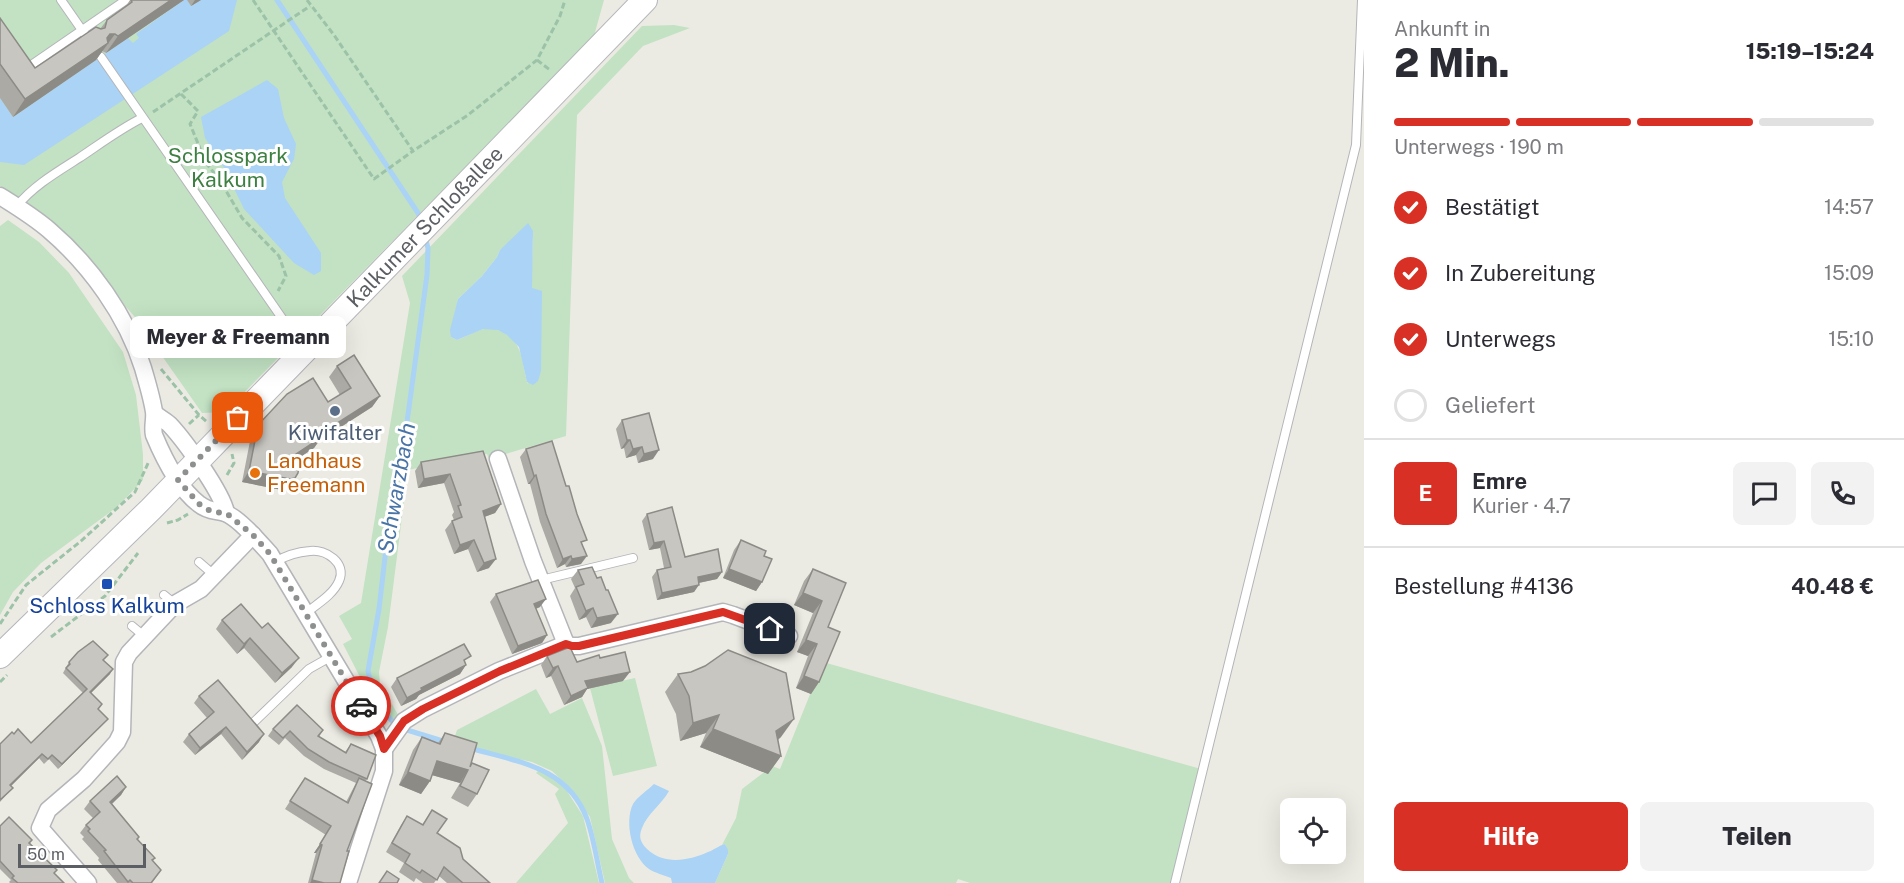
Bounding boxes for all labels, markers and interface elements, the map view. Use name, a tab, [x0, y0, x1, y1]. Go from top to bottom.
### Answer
text: Ankunft in	[1394, 17, 1490, 41]
text: 15:19–15:24	[1746, 38, 1874, 64]
text: 2 Min.	[1394, 40, 1510, 86]
text: Unterwegs · 190 m	[1394, 135, 1564, 159]
street label: Kalkumer Schloßallee	[341, 141, 508, 312]
park label: Schlosspark Kalkum	[168, 143, 288, 192]
icon: check	[1394, 191, 1427, 224]
text: Bestätigt	[1445, 194, 1540, 220]
text: 14:57	[1824, 195, 1874, 219]
icon: check	[1394, 257, 1427, 290]
text: In Zubereitung	[1445, 260, 1596, 286]
text: 15:09	[1824, 261, 1874, 285]
callout: Meyer & Freemann	[130, 316, 346, 358]
icon: check	[1394, 323, 1427, 356]
text: Meyer & Freemann	[146, 325, 330, 349]
text: Unterwegs	[1445, 326, 1556, 352]
text: 15:10	[1828, 327, 1874, 351]
pin	[212, 392, 263, 443]
text: Geliefert	[1445, 392, 1535, 418]
icon: bag	[221, 401, 254, 434]
marker: Kiwifalter	[328, 404, 342, 418]
place label: Kiwifalter	[288, 420, 382, 445]
water label: Schwarzbach	[372, 421, 420, 555]
place label: Landhaus Freemann	[267, 448, 365, 497]
button: chat	[1733, 462, 1796, 525]
button: phone	[1811, 462, 1874, 525]
marker: Landhaus Freemann	[248, 466, 262, 480]
text: Emre	[1472, 468, 1527, 494]
text: E	[1419, 480, 1432, 506]
text: Kurier · 4.7	[1472, 494, 1571, 518]
text: Bestellung #4136	[1394, 573, 1574, 599]
text: 40.48 €	[1791, 573, 1874, 599]
marker: Schloss Kalkum	[100, 577, 114, 591]
place label: Schloss Kalkum	[29, 593, 185, 618]
pin	[744, 603, 795, 654]
icon: home	[753, 612, 786, 645]
courier	[331, 676, 391, 736]
icon: car	[345, 690, 378, 723]
map controls	[1280, 798, 1346, 864]
button: locate	[1280, 798, 1346, 864]
button: Hilfe	[1394, 802, 1628, 871]
button: Teilen	[1640, 802, 1874, 871]
scale bar	[18, 841, 146, 868]
text: 50 m	[27, 845, 65, 864]

